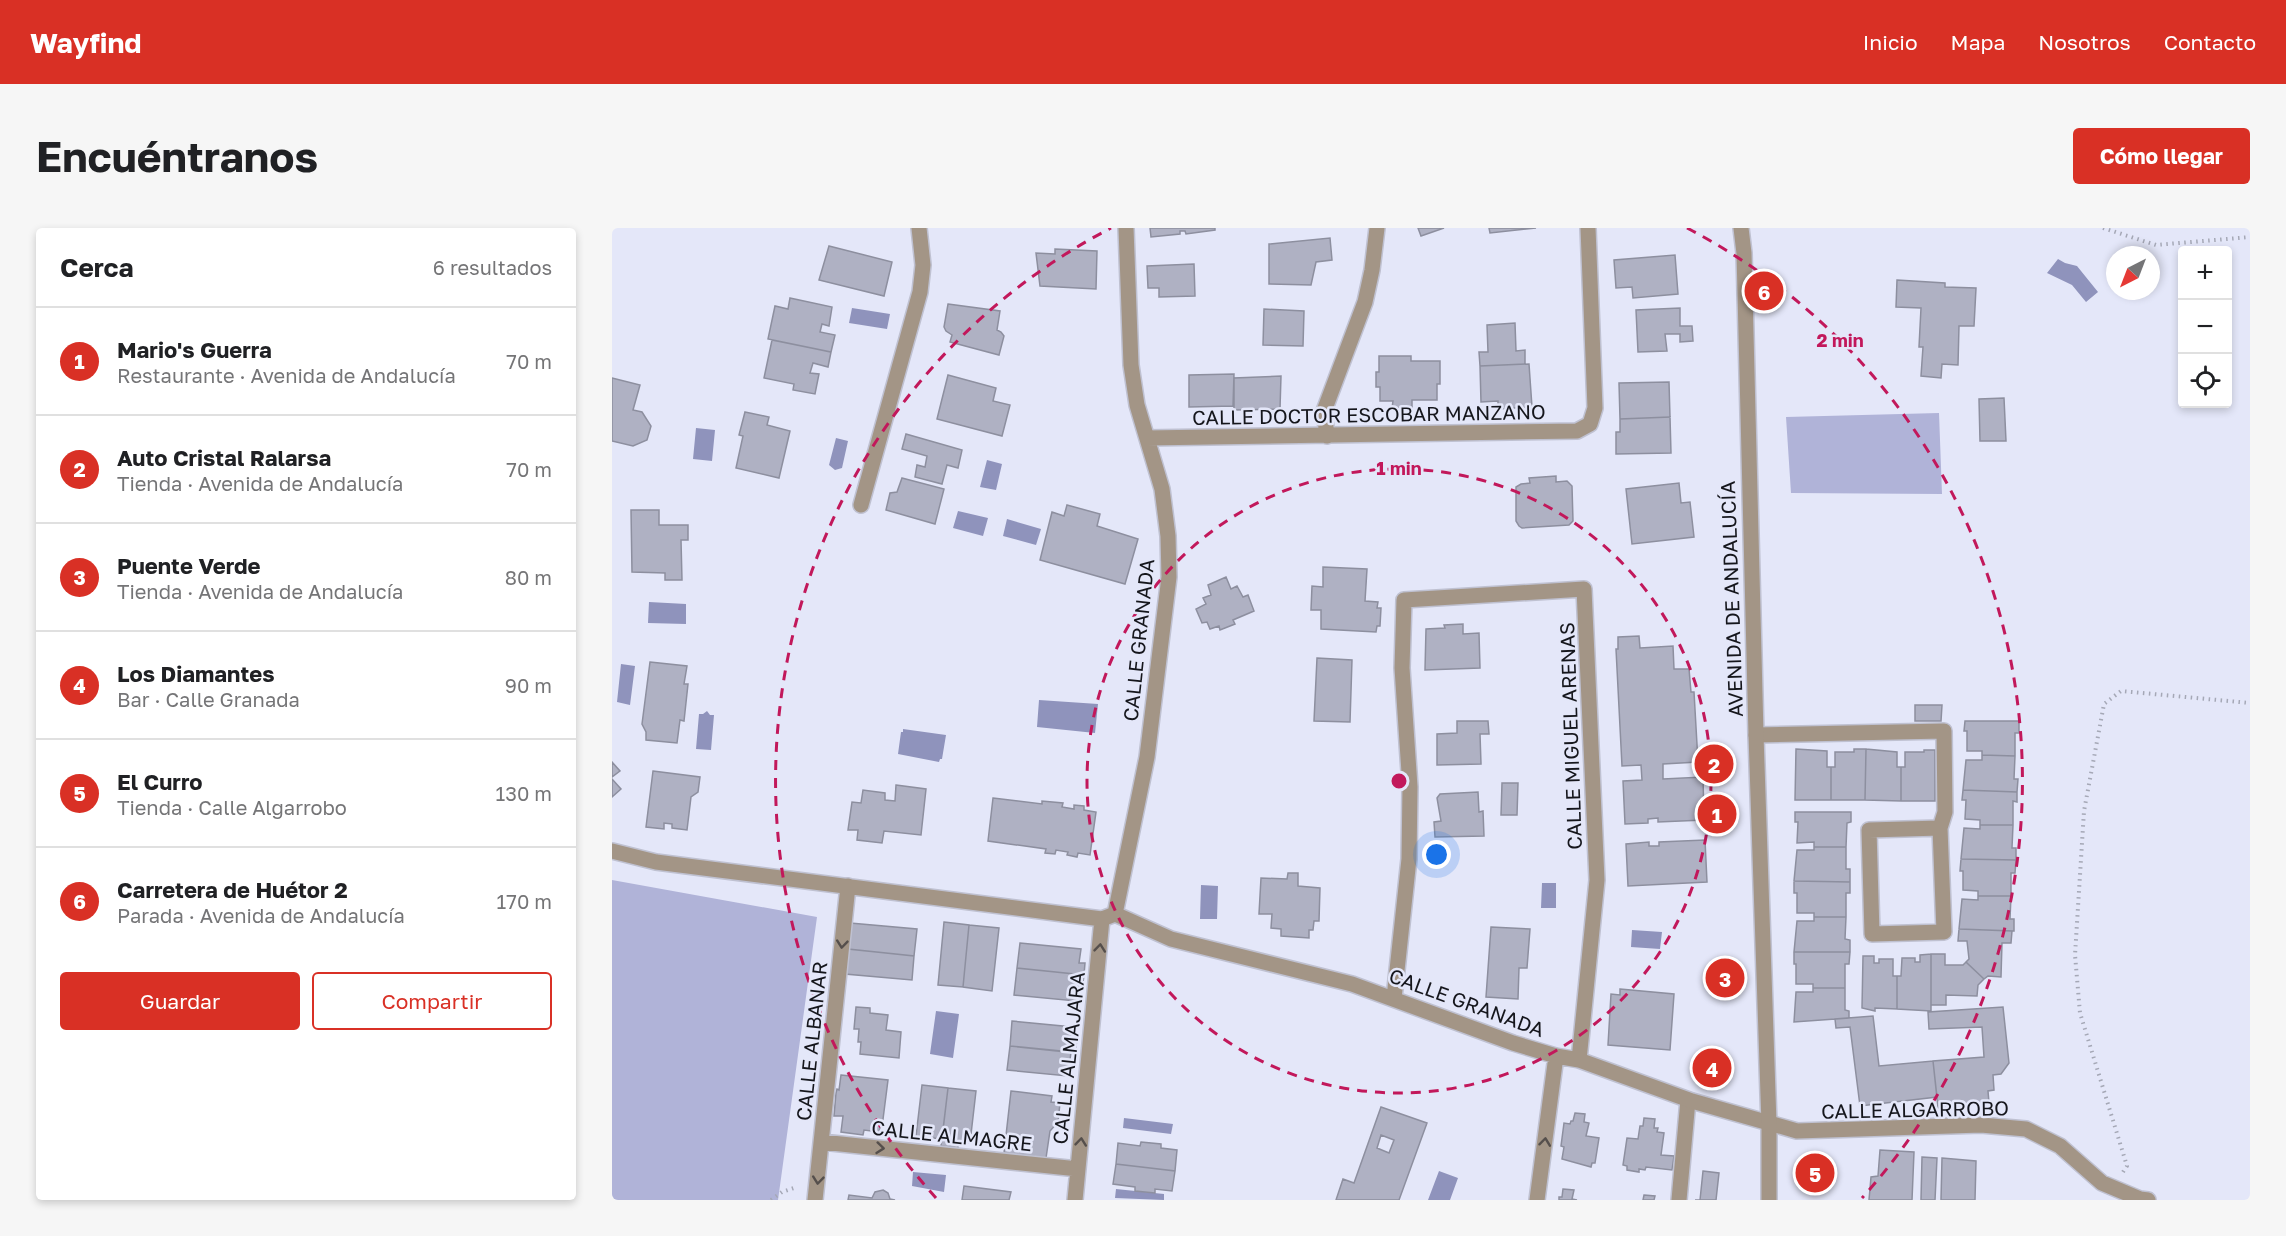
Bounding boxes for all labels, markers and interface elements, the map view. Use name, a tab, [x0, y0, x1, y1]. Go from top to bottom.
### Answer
text: Wayfind	[30, 26, 142, 59]
text: Inicio	[1863, 29, 1918, 55]
text: Mapa	[1951, 29, 2005, 55]
text: Nosotros	[2038, 29, 2131, 55]
text: Contacto	[2164, 29, 2256, 55]
button: Cómo llegar	[2073, 128, 2250, 184]
text: Encuéntranos	[36, 131, 318, 181]
north arrow	[2106, 246, 2160, 300]
map controls	[2178, 246, 2232, 408]
button: +	[2178, 246, 2232, 300]
text: Cerca	[60, 252, 134, 283]
text: 6 resultados	[433, 255, 552, 279]
pin: 6	[1744, 268, 1784, 314]
button: −	[2178, 300, 2232, 354]
text: 2 min	[1816, 329, 1864, 351]
text: Mario's Guerra	[117, 336, 272, 363]
text: 1	[74, 349, 85, 373]
text: 70 m	[506, 349, 552, 373]
button: locate	[2178, 354, 2232, 408]
text: Restaurante · Avenida de Andalucía	[117, 363, 456, 387]
street label: CALLE DOCTOR ESCOBAR MANZANO	[1192, 399, 1546, 429]
text: Auto Cristal Ralarsa	[117, 444, 331, 471]
text: 2	[73, 457, 86, 481]
text: 70 m	[506, 457, 552, 481]
text: 1 min	[1376, 457, 1422, 479]
text: Tienda · Avenida de Andalucía	[117, 471, 403, 495]
street label: AVENIDA DE ANDALUCÍA	[1715, 481, 1747, 717]
text: Puente Verde	[117, 552, 260, 579]
street label: CALLE GRANADA	[1118, 558, 1158, 722]
text: 3	[73, 565, 86, 589]
text: 80 m	[505, 565, 552, 589]
text: Tienda · Avenida de Andalucía	[117, 579, 403, 603]
street label: CALLE MIGUEL ARENAS	[1554, 622, 1586, 850]
text: Los Diamantes	[117, 660, 275, 687]
text: 4	[73, 673, 86, 697]
text: 90 m	[505, 673, 552, 697]
text: Bar · Calle Granada	[117, 687, 300, 711]
pin: 2	[1694, 742, 1734, 786]
text: El Curro	[117, 768, 202, 795]
centre of rings	[1389, 771, 1409, 791]
text: 5	[73, 781, 86, 805]
text: 130 m	[496, 781, 552, 805]
pin: 1	[1698, 792, 1736, 836]
text: Tienda · Calle Algarrobo	[117, 795, 347, 819]
your location	[1422, 840, 1451, 869]
text: Carretera de Huétor 2	[117, 876, 348, 903]
text: 6	[73, 889, 86, 913]
text: 170 m	[497, 889, 552, 913]
text: Parada · Avenida de Andalucía	[117, 903, 405, 927]
one-way arrow	[836, 940, 849, 949]
one-way arrow	[1093, 943, 1106, 952]
pin: 3	[1706, 956, 1744, 1000]
street label: CALLE ALBANAR	[791, 960, 831, 1122]
street label: CALLE GRANADA	[1386, 963, 1548, 1041]
street label: CALLE ALMAJARA	[1047, 971, 1089, 1145]
button: Guardar	[60, 972, 300, 1030]
button: Compartir	[312, 972, 552, 1030]
pin: 4	[1692, 1046, 1732, 1090]
street label: CALLE ALGARROBO	[1821, 1095, 2009, 1123]
street label: CALLE ALMAGRE	[870, 1115, 1034, 1155]
one-way arrow	[1074, 1137, 1087, 1146]
one-way arrow	[1538, 1137, 1550, 1147]
one-way arrow	[875, 1141, 885, 1154]
pin: 5	[1796, 1150, 1834, 1196]
one-way arrow	[812, 1175, 824, 1184]

